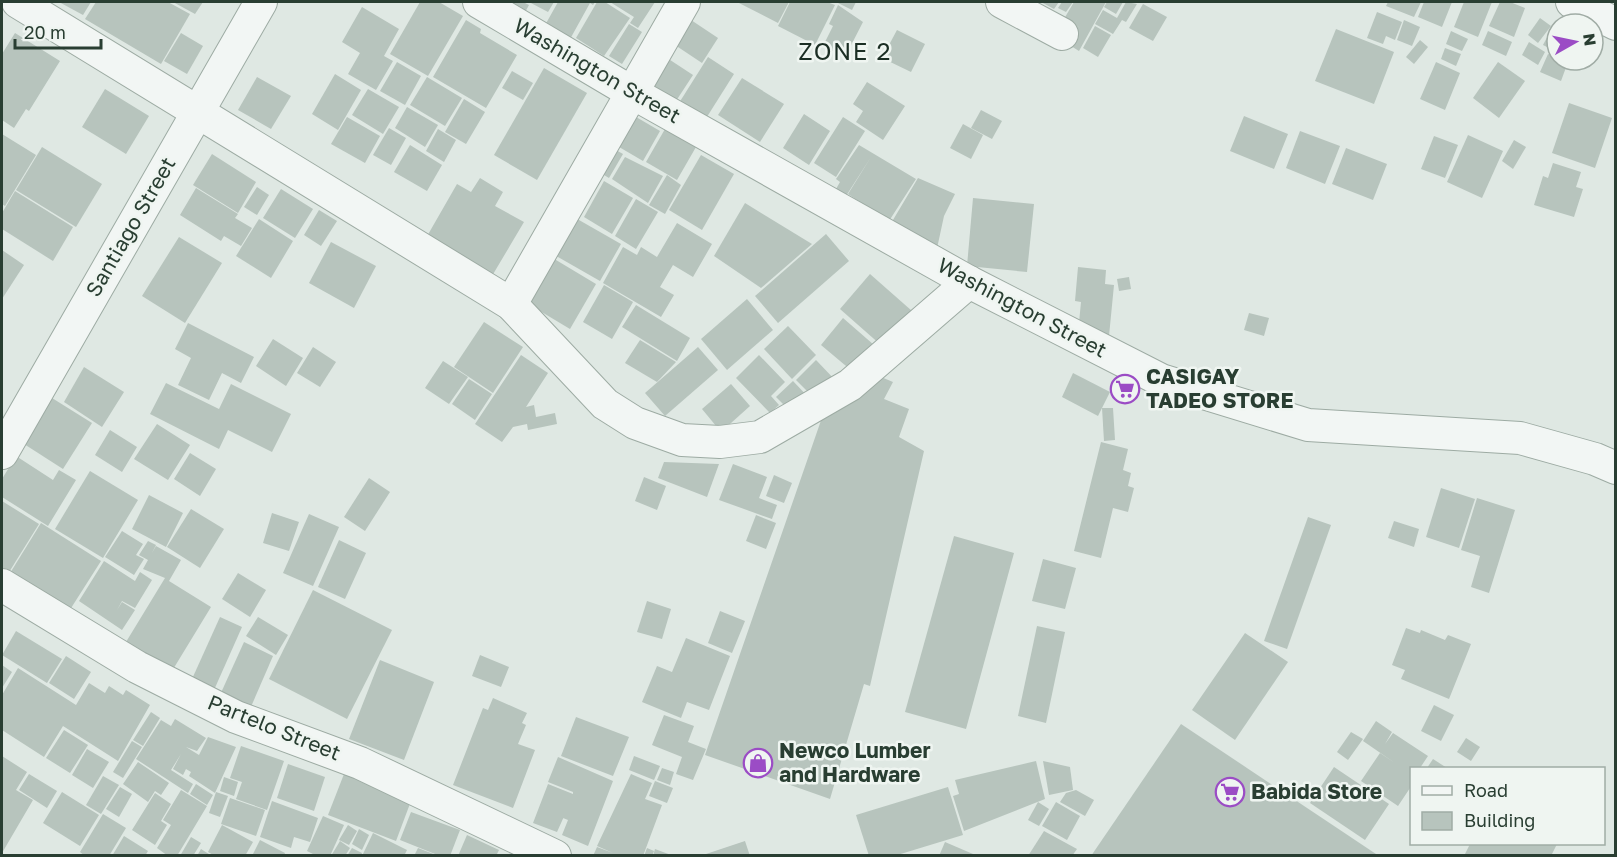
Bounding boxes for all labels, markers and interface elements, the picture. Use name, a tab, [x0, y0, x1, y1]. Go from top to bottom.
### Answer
scale bar	[15, 12, 100, 50]
street label: Washington Street	[510, 12, 685, 128]
north arrow	[1545, 12, 1605, 72]
text: 20 m	[24, 21, 66, 43]
text: N	[1579, 32, 1601, 47]
district label: ZONE 2	[798, 36, 892, 65]
street label: Santiago Street	[80, 152, 181, 301]
street label: Washington Street	[933, 252, 1112, 363]
place label: CASIGAY TADEO STORE	[1146, 363, 1294, 413]
supermarket icon: CASIGAY TADEO STORE	[1109, 373, 1141, 405]
street label: Partelo Street	[204, 689, 345, 766]
place label: Newco Lumber and Hardware	[779, 737, 931, 787]
shop icon: Newco Lumber and Hardware	[742, 747, 774, 779]
legend	[1410, 767, 1605, 845]
supermarket icon: Babida Store	[1214, 776, 1246, 808]
place label: Babida Store	[1251, 778, 1382, 804]
text: Road	[1464, 779, 1508, 801]
text: Building	[1464, 809, 1535, 831]

